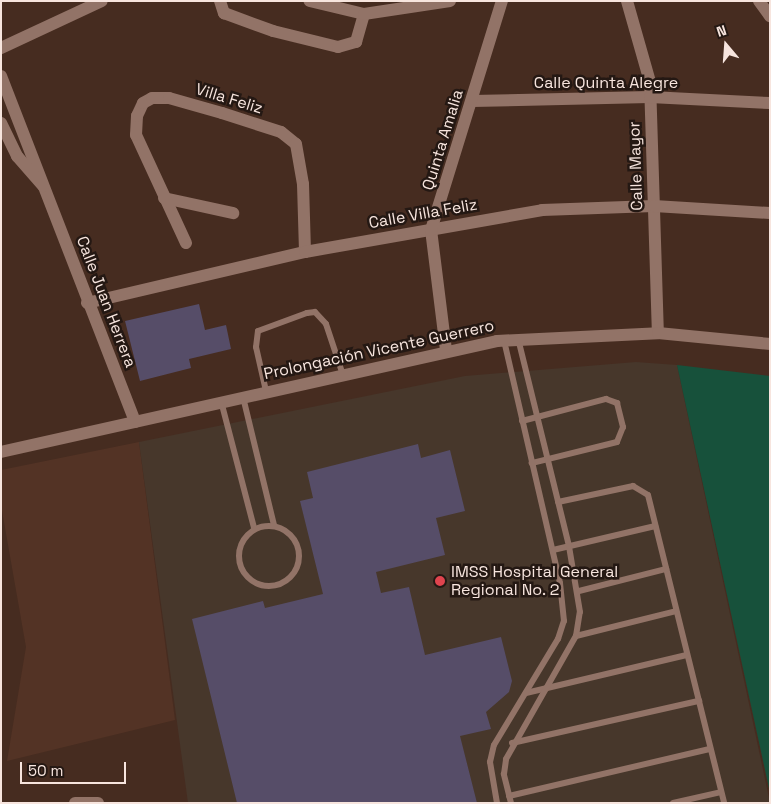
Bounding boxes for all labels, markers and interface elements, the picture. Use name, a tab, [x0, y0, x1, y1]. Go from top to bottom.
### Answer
north arrow	[701, 20, 751, 70]
text: N	[714, 21, 729, 41]
street label: Calle Quinta Alegre	[534, 73, 678, 93]
street label: Villa Feliz	[193, 80, 265, 118]
street label: Quinta Amalia	[419, 87, 467, 193]
street label: Calle Mayor	[625, 121, 647, 211]
street label: Calle Villa Feliz	[367, 195, 479, 233]
street label: Calle Juan Herrera	[72, 234, 140, 370]
street label: Prolongación Vicente Guerrero	[262, 316, 496, 384]
place label: IMSS Hospital General Regional No. 2	[451, 562, 618, 600]
marker: IMSS Hospital General Regional No. 2	[433, 574, 447, 588]
scale bar	[22, 752, 129, 784]
text: 50 m	[28, 761, 63, 780]

